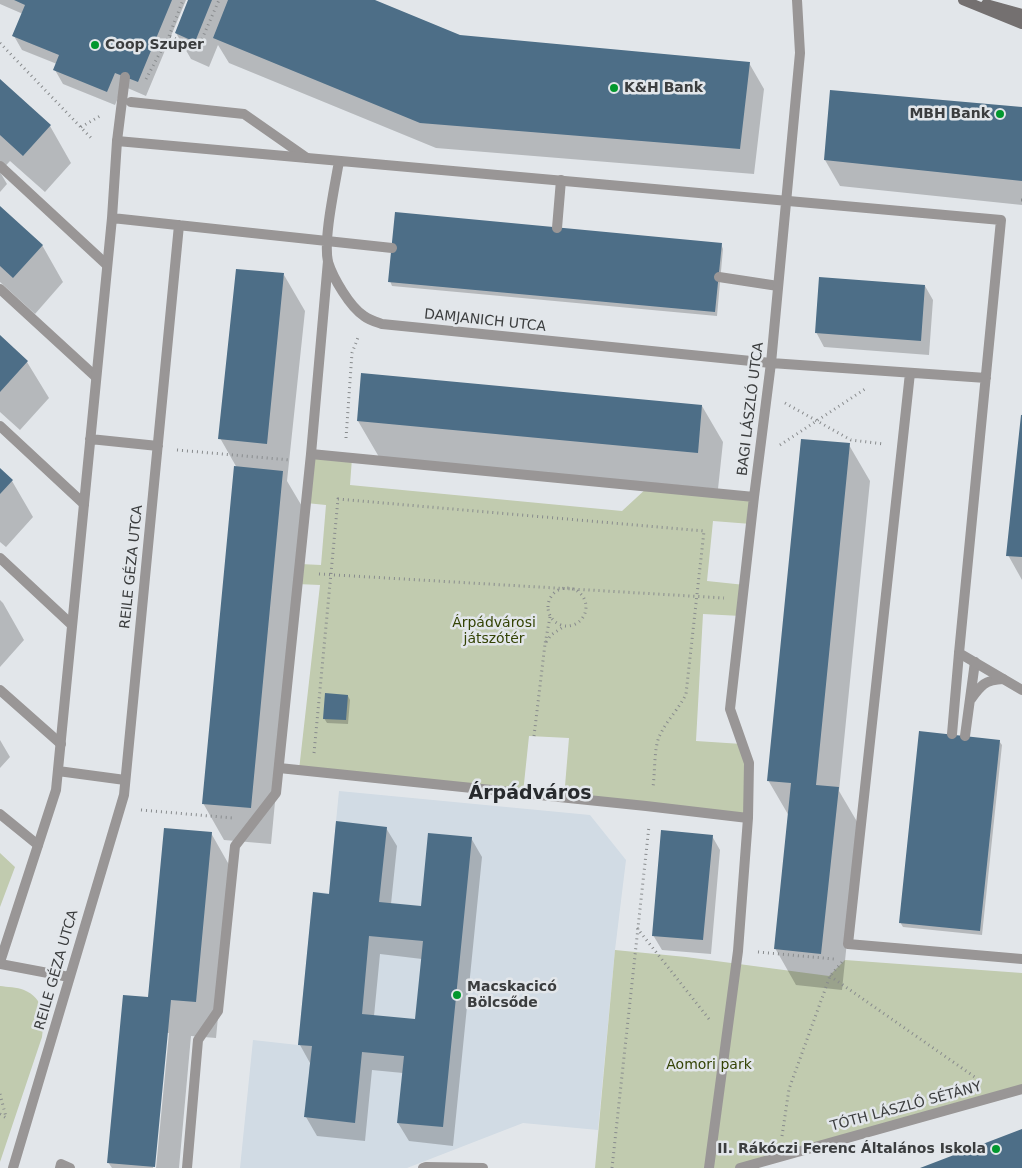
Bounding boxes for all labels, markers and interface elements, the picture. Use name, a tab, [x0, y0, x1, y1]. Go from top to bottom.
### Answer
place label: Coop Szuper	[105, 37, 204, 53]
marker: Coop Szuper	[89, 39, 101, 51]
place label: K&H Bank	[624, 80, 703, 96]
marker: K&H Bank	[608, 82, 620, 94]
place label: MBH Bank	[909, 106, 990, 122]
marker: MBH Bank	[994, 108, 1006, 120]
street label: DAMJANICH UTCA	[423, 306, 547, 336]
street label: BAGI LÁSZLÓ UTCA	[734, 341, 768, 477]
street label: REILE GÉZA UTCA	[117, 504, 147, 630]
park label: Árpádvárosi játszótér	[452, 615, 536, 648]
district label: Árpádváros	[468, 783, 592, 805]
street label: REILE GÉZA UTCA	[32, 908, 82, 1032]
place label: Macskacicó Bölcsőde	[467, 979, 557, 1012]
marker: Macskacicó Bölcsőde	[451, 989, 463, 1001]
park label: Aomori park	[666, 1057, 752, 1073]
street label: TÓTH LÁSZLÓ SÉTÁNY	[829, 1079, 983, 1135]
place label: II. Rákóczi Ferenc Általános Iskola	[717, 1141, 986, 1157]
marker: II. Rákóczi Ferenc Általános Iskola	[990, 1143, 1002, 1155]

